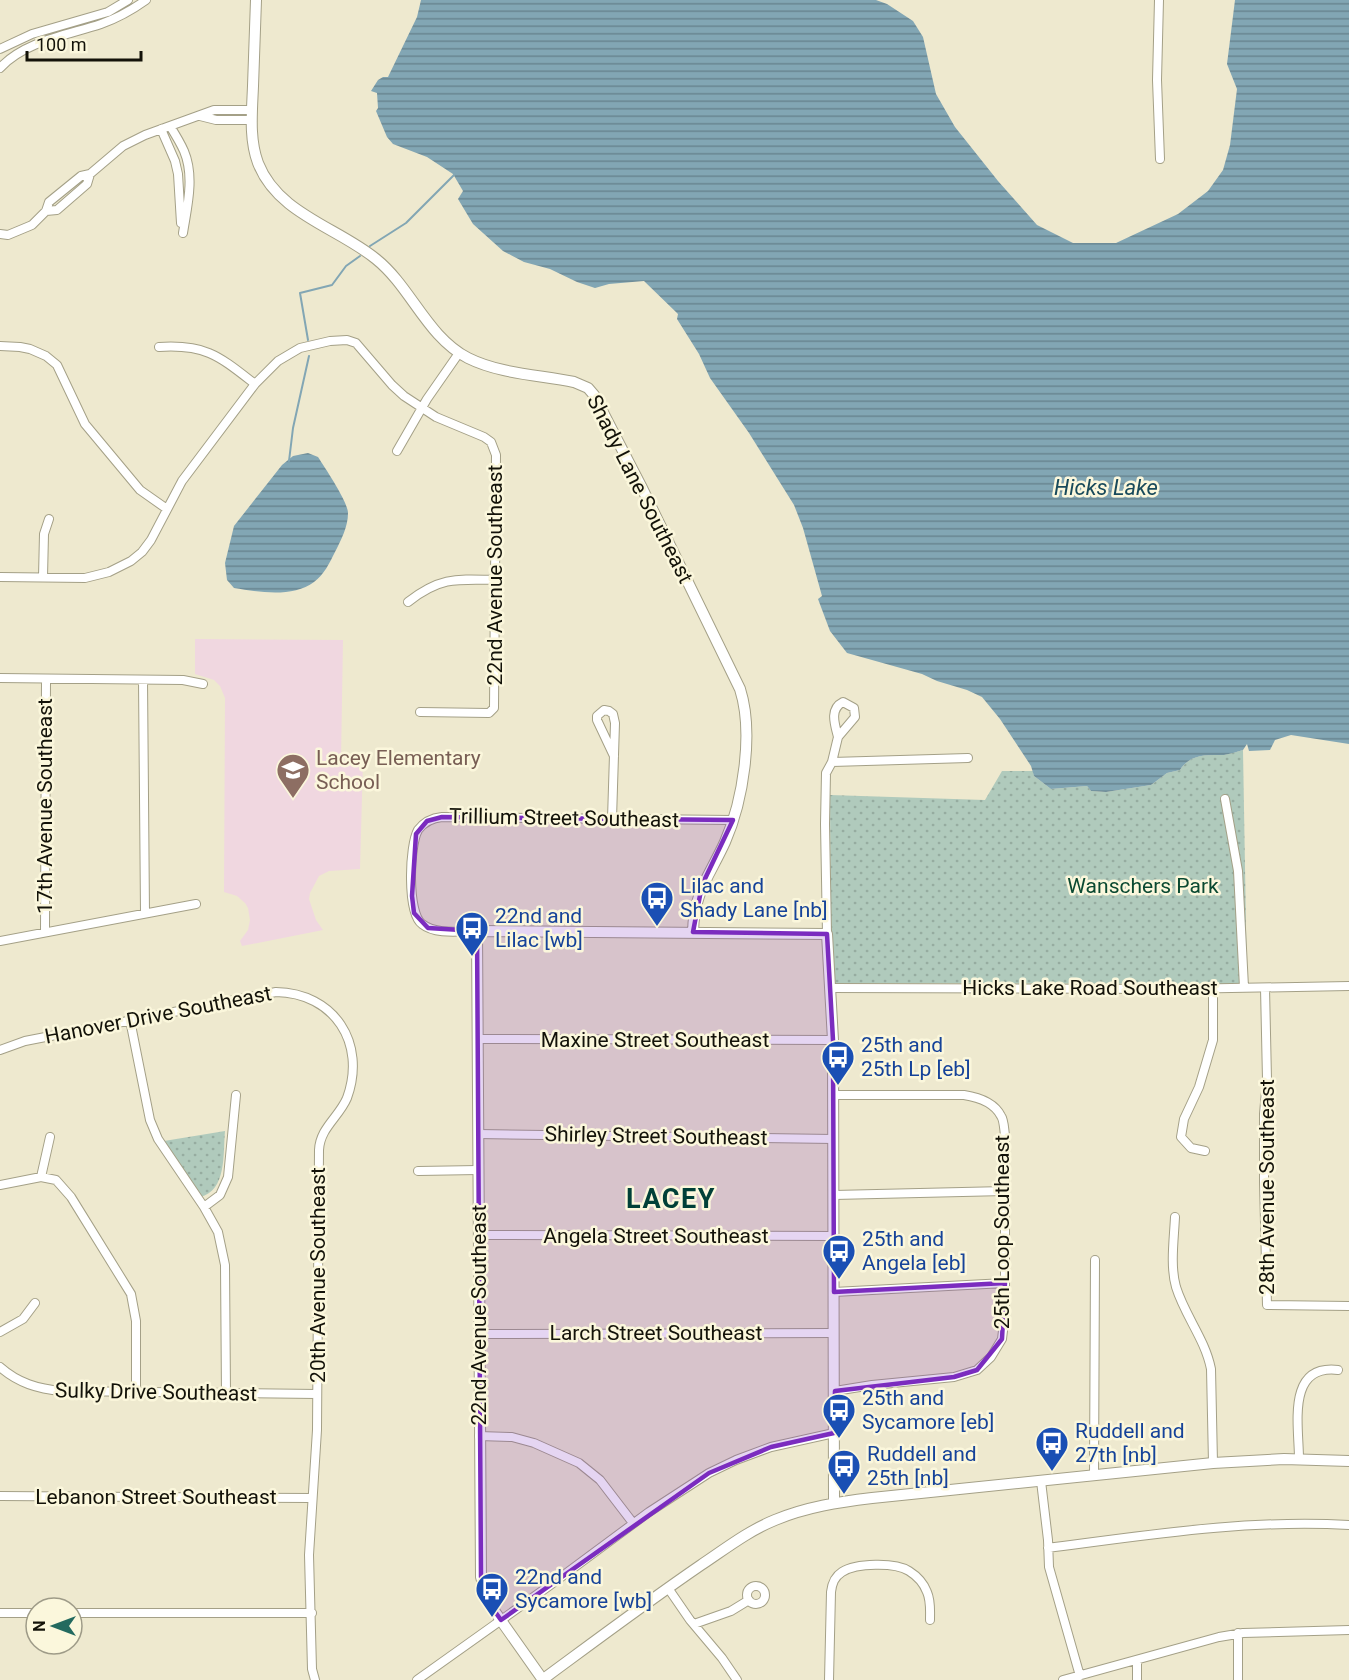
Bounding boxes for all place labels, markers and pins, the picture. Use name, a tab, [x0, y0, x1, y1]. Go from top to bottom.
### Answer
place label: Lacey Elementary School	[316, 746, 481, 794]
school or university icon: Lacey Elementary School	[275, 752, 311, 799]
place label: Lilac and Shady Lane [nb]	[680, 874, 828, 922]
bus stop icon: Lilac and Shady Lane [nb]	[639, 880, 675, 927]
place label: 22nd and Lilac [wb]	[495, 904, 583, 952]
bus stop icon: 22nd and Lilac [wb]	[454, 910, 490, 957]
place label: 25th and 25th Lp [eb]	[861, 1033, 971, 1081]
bus stop icon: 25th and 25th Lp [eb]	[820, 1039, 856, 1086]
place label: 25th and Angela [eb]	[862, 1227, 966, 1275]
bus stop icon: 25th and Angela [eb]	[821, 1233, 857, 1280]
place label: 25th and Sycamore [eb]	[862, 1386, 994, 1434]
bus stop icon: 25th and Sycamore [eb]	[821, 1392, 857, 1439]
place label: Ruddell and 27th [nb]	[1075, 1419, 1185, 1467]
bus stop icon: Ruddell and 27th [nb]	[1034, 1425, 1070, 1472]
place label: Ruddell and 25th [nb]	[867, 1442, 977, 1490]
bus stop icon: Ruddell and 25th [nb]	[826, 1448, 862, 1495]
place label: 22nd and Sycamore [wb]	[515, 1565, 652, 1613]
bus stop icon: 22nd and Sycamore [wb]	[474, 1571, 510, 1618]

